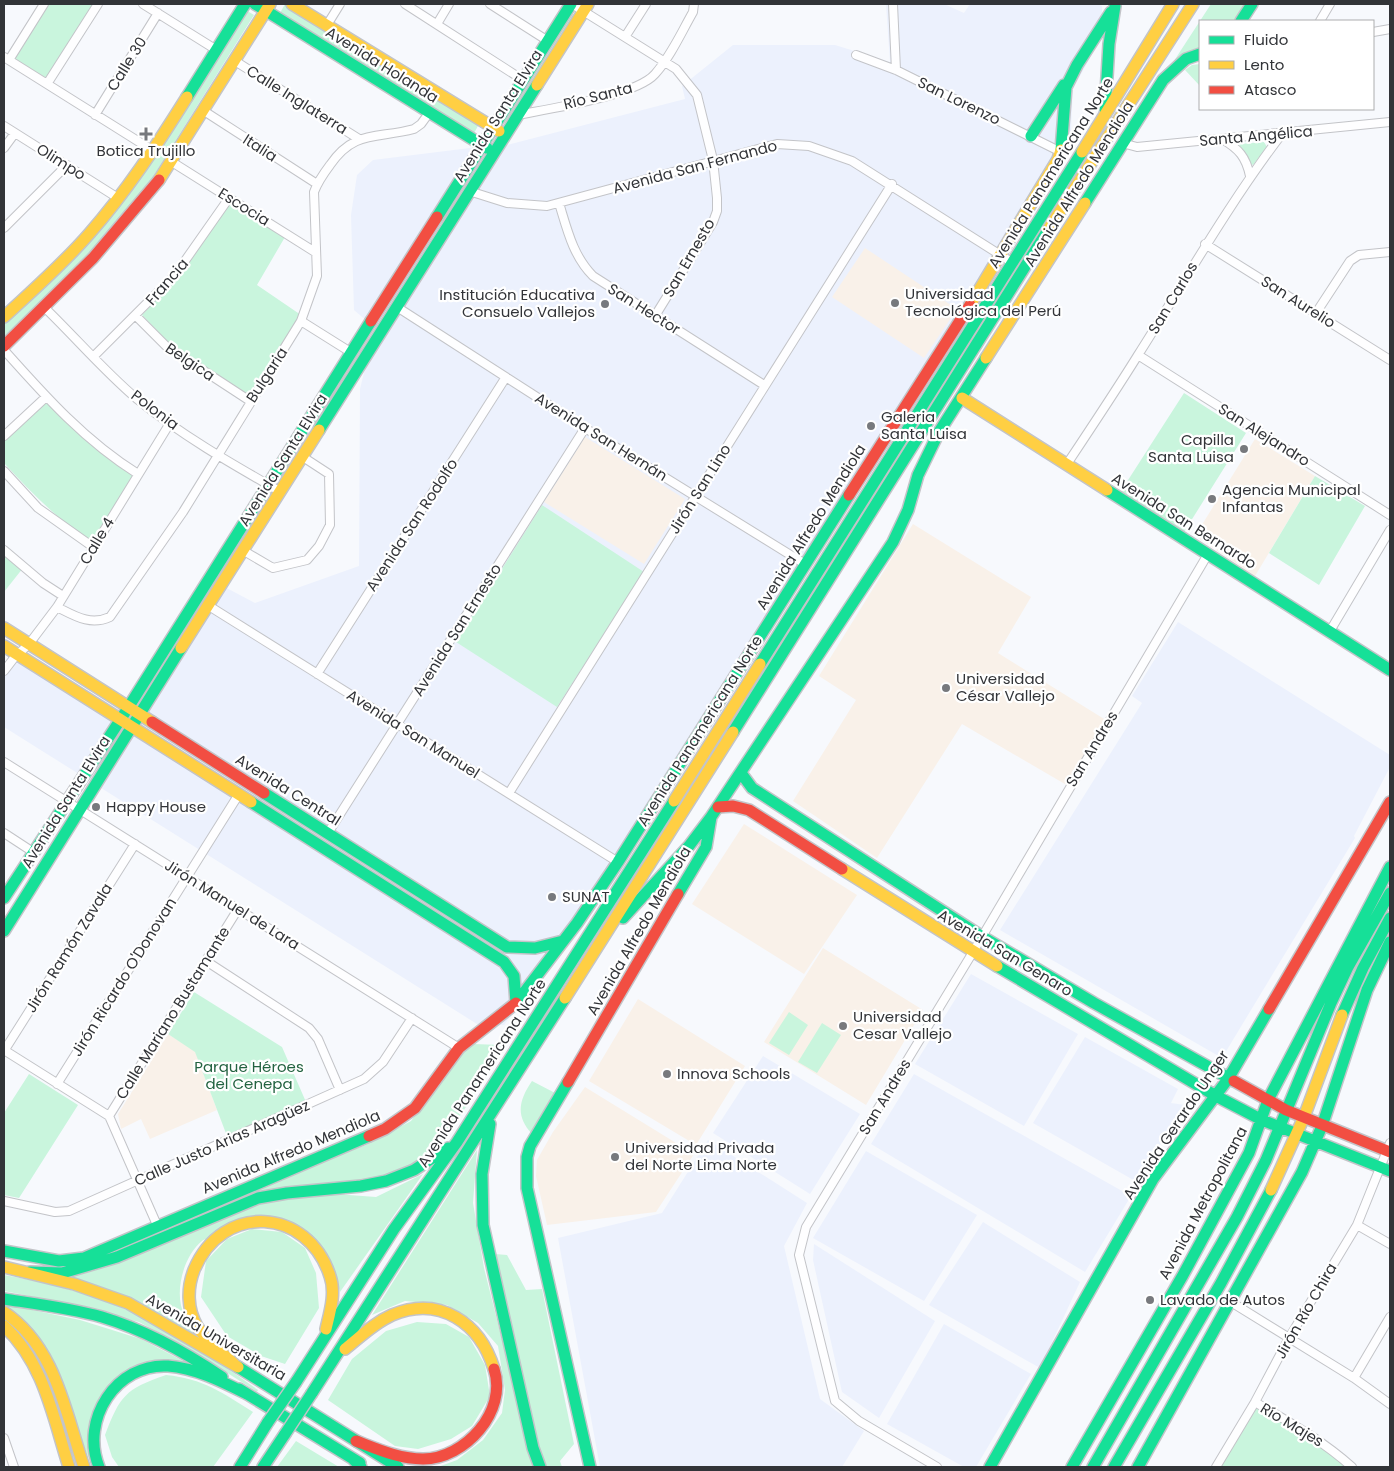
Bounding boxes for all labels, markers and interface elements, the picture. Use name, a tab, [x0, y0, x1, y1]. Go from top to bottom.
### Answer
legend	[1199, 20, 1374, 110]
street label: Avenida Holanda	[322, 21, 443, 108]
text: Fluido	[1244, 29, 1288, 50]
street label: Calle 30	[102, 32, 152, 95]
street label: Avenida Santa Elvira	[448, 45, 547, 186]
text: Lento	[1244, 54, 1284, 75]
street label: Calle Inglaterra	[243, 60, 352, 139]
street label: San Lorenzo	[914, 71, 1004, 130]
street label: Avenida Panamericana Norte	[983, 73, 1118, 272]
street label: Río Santa	[561, 77, 635, 114]
text: Atasco	[1244, 79, 1296, 100]
street label: Avenida Alfredo Mendiola	[1019, 97, 1138, 271]
street label: Santa Angélica	[1198, 120, 1314, 151]
marker: Botica Trujillo	[140, 128, 152, 140]
street label: Italia	[239, 129, 281, 166]
street label: Avenida San Fernando	[610, 134, 779, 199]
street label: Olimpo	[33, 138, 90, 185]
place label: Botica Trujillo	[97, 140, 195, 161]
street label: Escocia	[214, 183, 274, 231]
street label: San Ernesto	[658, 215, 720, 301]
street label: Francia	[140, 254, 193, 310]
street label: San Carlos	[1143, 257, 1203, 338]
street label: San Aurelio	[1257, 270, 1340, 333]
street label: San Hector	[604, 278, 685, 339]
place label: Universidad Tecnológica del Perú	[905, 283, 1061, 321]
place label: Institución Educativa Consuelo Vallejos	[439, 284, 595, 322]
marker: Universidad Tecnológica del Perú	[889, 297, 901, 309]
marker: Institución Educativa Consuelo Vallejos	[599, 298, 611, 310]
street label: Belgica	[161, 337, 219, 386]
street label: Bulgaria	[241, 343, 292, 407]
street label: Polonia	[127, 385, 184, 435]
street label: Avenida San Hernán	[531, 387, 672, 486]
street label: Avenida Santa Elvira	[233, 389, 332, 530]
street label: San Alejandro	[1214, 398, 1314, 471]
place label: Galeria Santa Luisa	[881, 406, 967, 444]
marker: Galeria Santa Luisa	[865, 420, 877, 432]
place label: Capilla Santa Luisa	[1148, 429, 1234, 467]
street label: Jirón San Lino	[664, 440, 736, 538]
street label: Avenida Alfredo Mendiola	[751, 440, 870, 614]
marker: Capilla Santa Luisa	[1238, 443, 1250, 455]
street label: Avenida San Rodolfo	[361, 454, 462, 595]
street label: Avenida San Bernardo	[1108, 467, 1261, 574]
place label: Agencia Municipal Infantas	[1222, 479, 1361, 517]
marker: Agencia Municipal Infantas	[1206, 493, 1218, 505]
street label: Calle 4	[74, 513, 119, 568]
street label: Avenida San Ernesto	[407, 559, 506, 700]
street label: Avenida Panamericana Norte	[632, 631, 767, 830]
place label: Universidad César Vallejo	[956, 668, 1055, 706]
marker: Universidad César Vallejo	[940, 682, 952, 694]
street label: Avenida San Manuel	[343, 684, 484, 783]
street label: San Andres	[1061, 707, 1123, 791]
street label: Avenida Santa Elvira	[16, 731, 115, 872]
street label: Avenida Central	[231, 749, 345, 830]
place label: Happy House	[106, 796, 206, 817]
marker: Happy House	[90, 801, 102, 813]
street label: Avenida Alfredo Mendiola	[582, 842, 696, 1019]
street label: Jirón Manuel de Lara	[161, 854, 304, 955]
street label: Jirón Ramón Zavala	[20, 879, 117, 1016]
place label: SUNAT	[562, 886, 610, 907]
marker: SUNAT	[546, 891, 558, 903]
street label: Jirón Ricardo O'Donovan	[66, 893, 181, 1060]
street label: Avenida San Genaro	[934, 904, 1077, 1001]
street label: Calle Mariano Bustamante	[111, 922, 235, 1103]
street label: Avenida Panamericana Norte	[412, 974, 551, 1171]
place label: Universidad Cesar Vallejo	[853, 1006, 952, 1044]
marker: Universidad Cesar Vallejo	[837, 1020, 849, 1032]
street label: Avenida Gerardo Unger	[1118, 1045, 1234, 1204]
street label: San Andres	[854, 1055, 916, 1139]
park label: Parque Héroes del Cenepa	[194, 1056, 304, 1094]
place label: Innova Schools	[677, 1063, 790, 1084]
marker: Innova Schools	[661, 1068, 673, 1080]
street label: Calle Justo Arias Aragüez	[131, 1094, 313, 1191]
street label: Avenida Alfredo Mendiola	[198, 1104, 383, 1199]
street label: Avenida Metropolitana	[1153, 1122, 1252, 1283]
place label: Universidad Privada del Norte Lima Norte	[625, 1137, 777, 1175]
marker: Universidad Privada del Norte Lima Norte	[609, 1151, 621, 1163]
street label: Jirón Río Chira	[1270, 1259, 1342, 1363]
street label: Avenida Universitaria	[142, 1288, 290, 1385]
place label: Lavado de Autos	[1160, 1289, 1285, 1310]
marker: Lavado de Autos	[1144, 1294, 1156, 1306]
street label: Río Majes	[1257, 1397, 1328, 1452]

